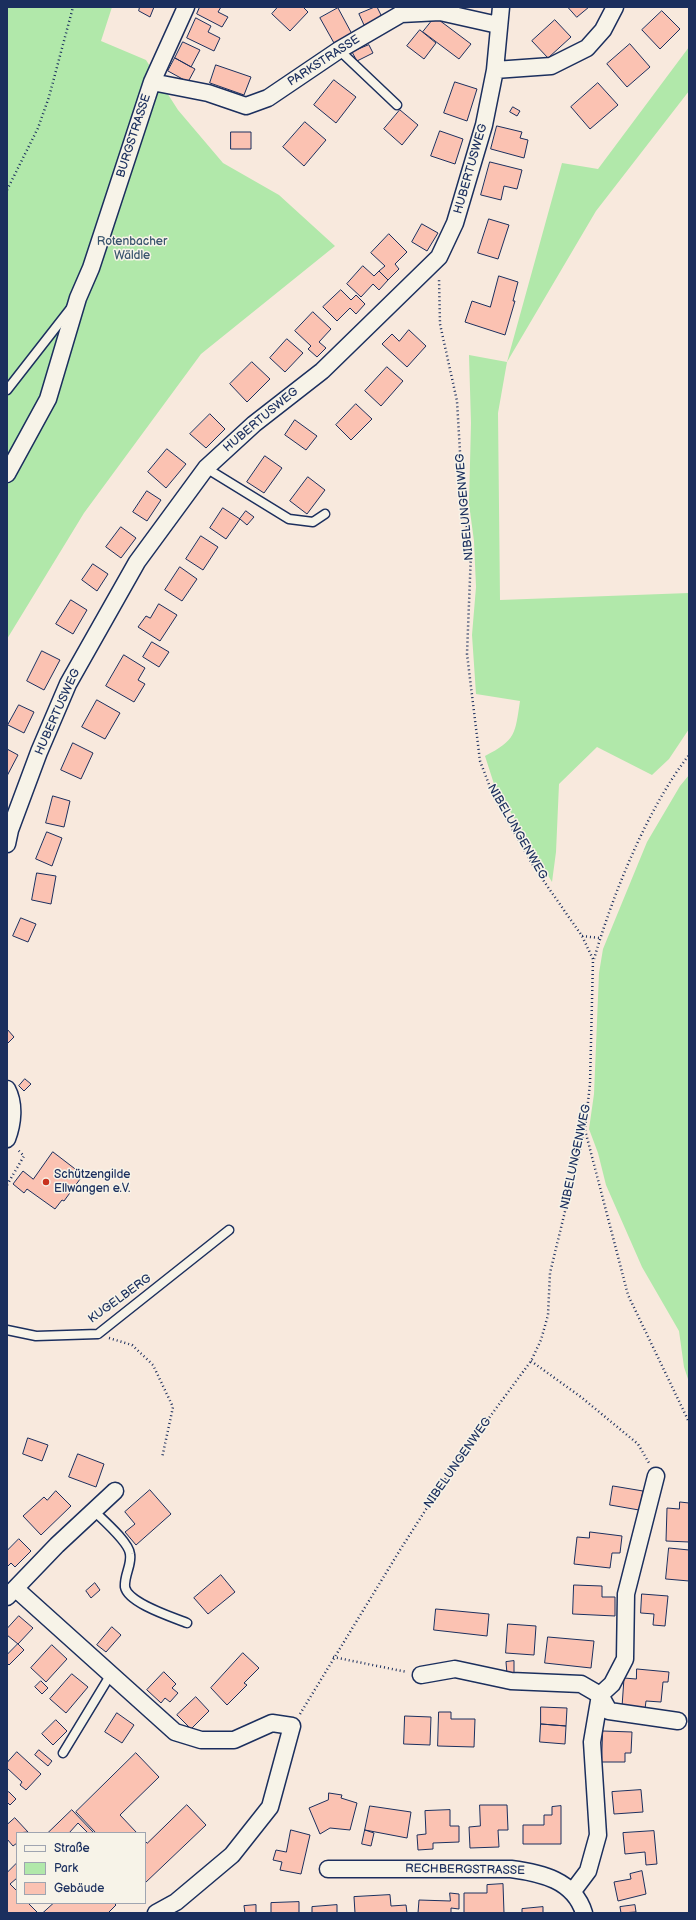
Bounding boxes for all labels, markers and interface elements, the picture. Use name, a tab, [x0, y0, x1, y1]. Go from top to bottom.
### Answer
street label: PARKSTRASSE	[285, 32, 363, 90]
street label: BURGSTRASSE	[114, 92, 154, 180]
street label: HUBERTUSWEG	[451, 122, 491, 216]
park label: Rotenbacher Wäldle	[97, 235, 167, 263]
street label: HUBERTUSWEG	[221, 385, 301, 455]
street label: NIBELUNGENWEG	[453, 453, 477, 561]
street label: HUBERTUSWEG	[32, 667, 84, 757]
street label: NIBELUNGENWEG	[484, 782, 550, 882]
street label: NIBELUNGENWEG	[558, 1103, 594, 1211]
place label: Schützengilde Ellwangen e.V.	[54, 1168, 130, 1196]
marker: Schützengilde Ellwangen e.V.	[41, 1177, 51, 1187]
street label: KUGELBERG	[86, 1271, 154, 1327]
street label: NIBELUNGENWEG	[421, 1415, 495, 1511]
legend	[16, 1832, 146, 1904]
text: Straße	[54, 1841, 90, 1856]
text: Park	[54, 1861, 78, 1876]
street label: RECHBERGSTRASSE	[405, 1862, 525, 1878]
text: Gebäude	[54, 1881, 104, 1896]

